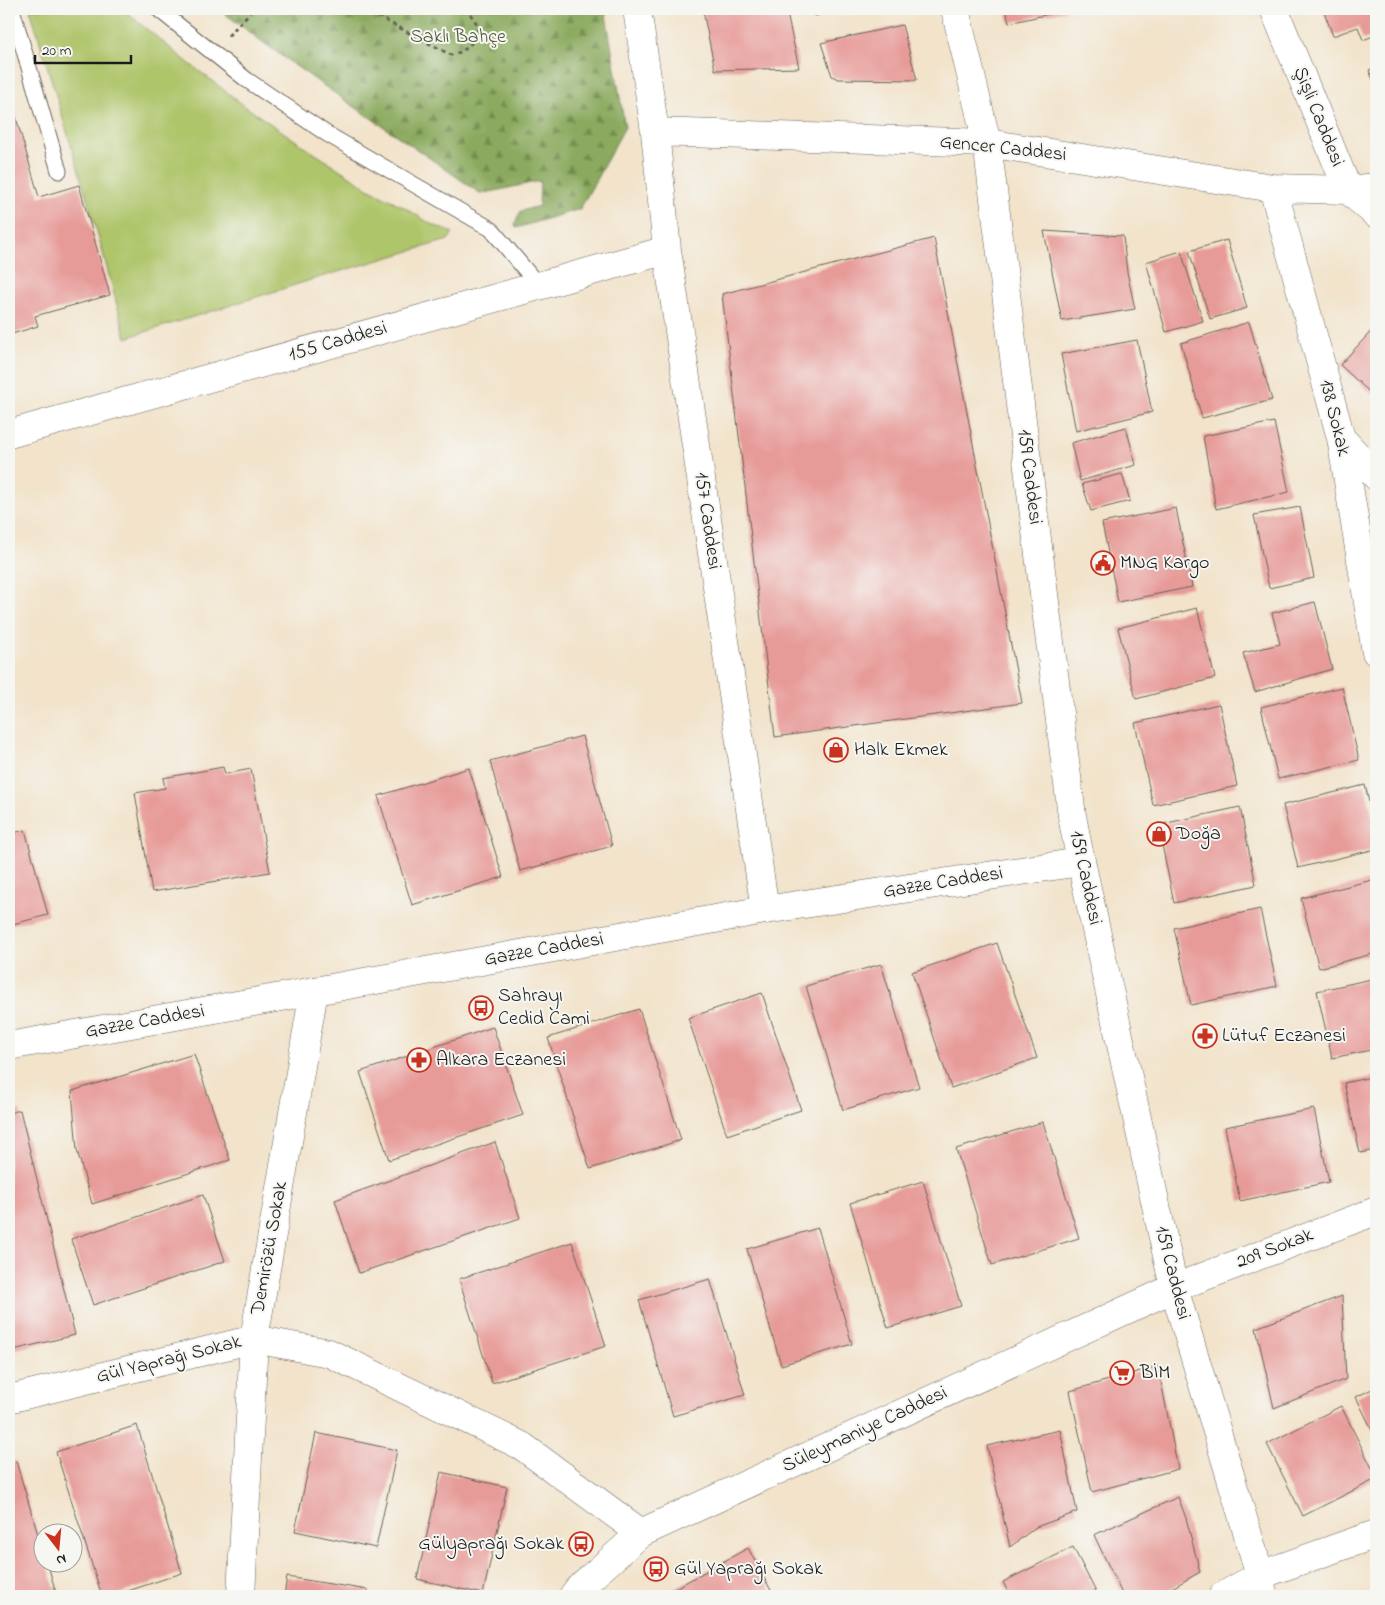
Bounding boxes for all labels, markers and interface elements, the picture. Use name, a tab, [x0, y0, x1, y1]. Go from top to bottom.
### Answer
park label: Saklı Bahçe	[410, 23, 506, 52]
scale bar	[35, 32, 131, 64]
text: 20 m	[42, 40, 72, 62]
street label: Şişli Caddesi	[1285, 63, 1351, 171]
street label: Gencer Caddesi	[938, 128, 1068, 170]
street label: 155 Caddesi	[285, 314, 391, 370]
street label: 138 Sokak	[1310, 377, 1358, 460]
street label: 159 Caddesi	[1009, 428, 1049, 526]
street label: 157 Caddesi	[686, 470, 728, 572]
place label: MNG Kargo	[1120, 549, 1209, 579]
public building icon: MNG Kargo	[1090, 550, 1116, 576]
place label: Halk Ekmek	[854, 736, 948, 765]
shop icon: Halk Ekmek	[823, 737, 849, 763]
place label: Doğa	[1175, 820, 1221, 850]
shop icon: Doğa	[1146, 821, 1172, 847]
street label: 159 Caddesi	[1061, 828, 1109, 928]
street label: Gazze Caddesi	[881, 859, 1005, 907]
street label: Gazze Caddesi	[482, 925, 606, 975]
place label: Sahrayı Cedid Cami	[498, 982, 590, 1034]
bus stop icon: Sahrayı Cedid Cami	[468, 995, 494, 1021]
street label: Gazze Caddesi	[83, 997, 207, 1047]
place label: Lütuf Eczanesi	[1222, 1022, 1346, 1051]
pharmacy icon: Lütuf Eczanesi	[1192, 1023, 1218, 1049]
place label: Alkara Eczanesi	[436, 1046, 566, 1075]
pharmacy icon: Alkara Eczanesi	[406, 1047, 432, 1073]
street label: Demirözü Sokak	[244, 1179, 296, 1318]
street label: 209 Sokak	[1232, 1221, 1318, 1277]
street label: 159 Caddesi	[1146, 1223, 1198, 1323]
street label: Gül Yaprağı Sokak	[93, 1328, 245, 1393]
place label: BİM	[1139, 1359, 1170, 1388]
supermarket icon: BİM	[1109, 1360, 1135, 1386]
street label: Süleymaniye Caddesi	[778, 1379, 952, 1481]
north arrow	[32, 1522, 82, 1572]
place label: Gülyaprağı Sokak	[418, 1530, 564, 1560]
bus stop icon: Gülyaprağı Sokak	[568, 1531, 594, 1557]
text: N	[54, 1548, 69, 1570]
place label: Gül Yaprağı Sokak	[674, 1555, 823, 1585]
bus stop icon: Gül Yaprağı Sokak	[643, 1556, 669, 1582]

